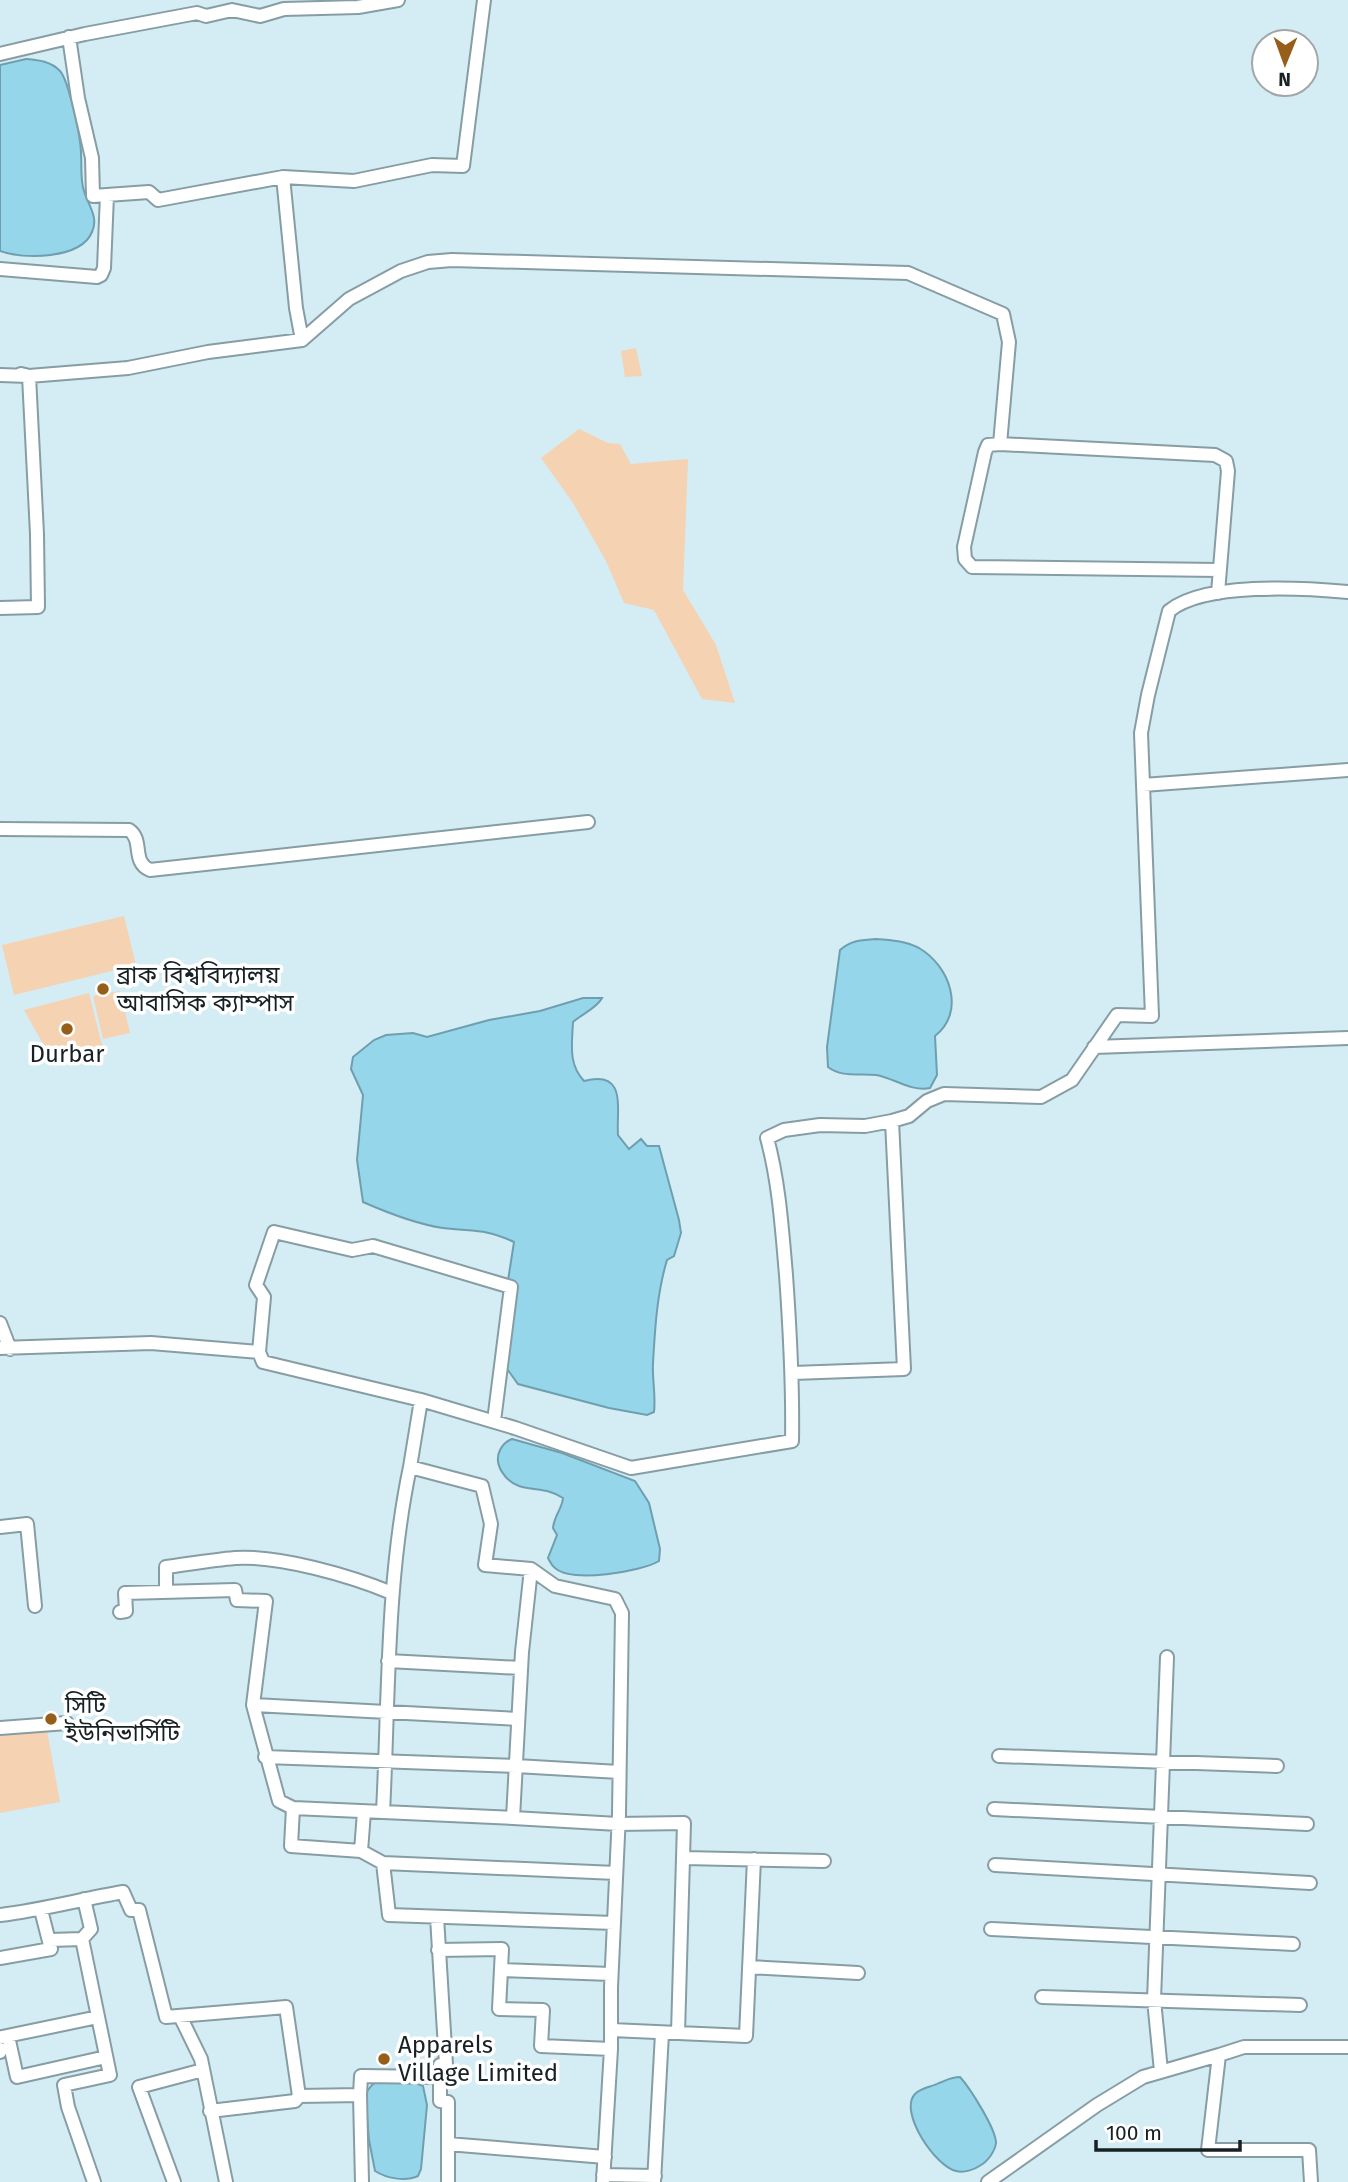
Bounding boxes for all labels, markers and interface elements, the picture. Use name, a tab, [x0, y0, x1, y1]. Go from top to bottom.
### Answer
north arrow	[1250, 28, 1320, 98]
text: N	[1278, 68, 1291, 91]
place label: ব্রাক বিশ্ববিদ্যালয় আবাসিক ক্যাম্পাস	[116, 961, 295, 1017]
marker: ব্রাক বিশ্ববিদ্যালয় আবাসিক ক্যাম্পাস	[95, 981, 111, 997]
marker: Durbar	[59, 1021, 75, 1037]
place label: Durbar	[29, 1040, 105, 1068]
place label: সিটি ইউনিভার্সিটি	[64, 1691, 181, 1747]
marker: সিটি ইউনিভার্সিটি	[43, 1711, 59, 1727]
place label: Apparels Village Limited	[398, 2031, 558, 2087]
marker: Apparels Village Limited	[376, 2051, 392, 2067]
scale bar	[1096, 2108, 1240, 2152]
text: 100 m	[1106, 2120, 1162, 2146]

